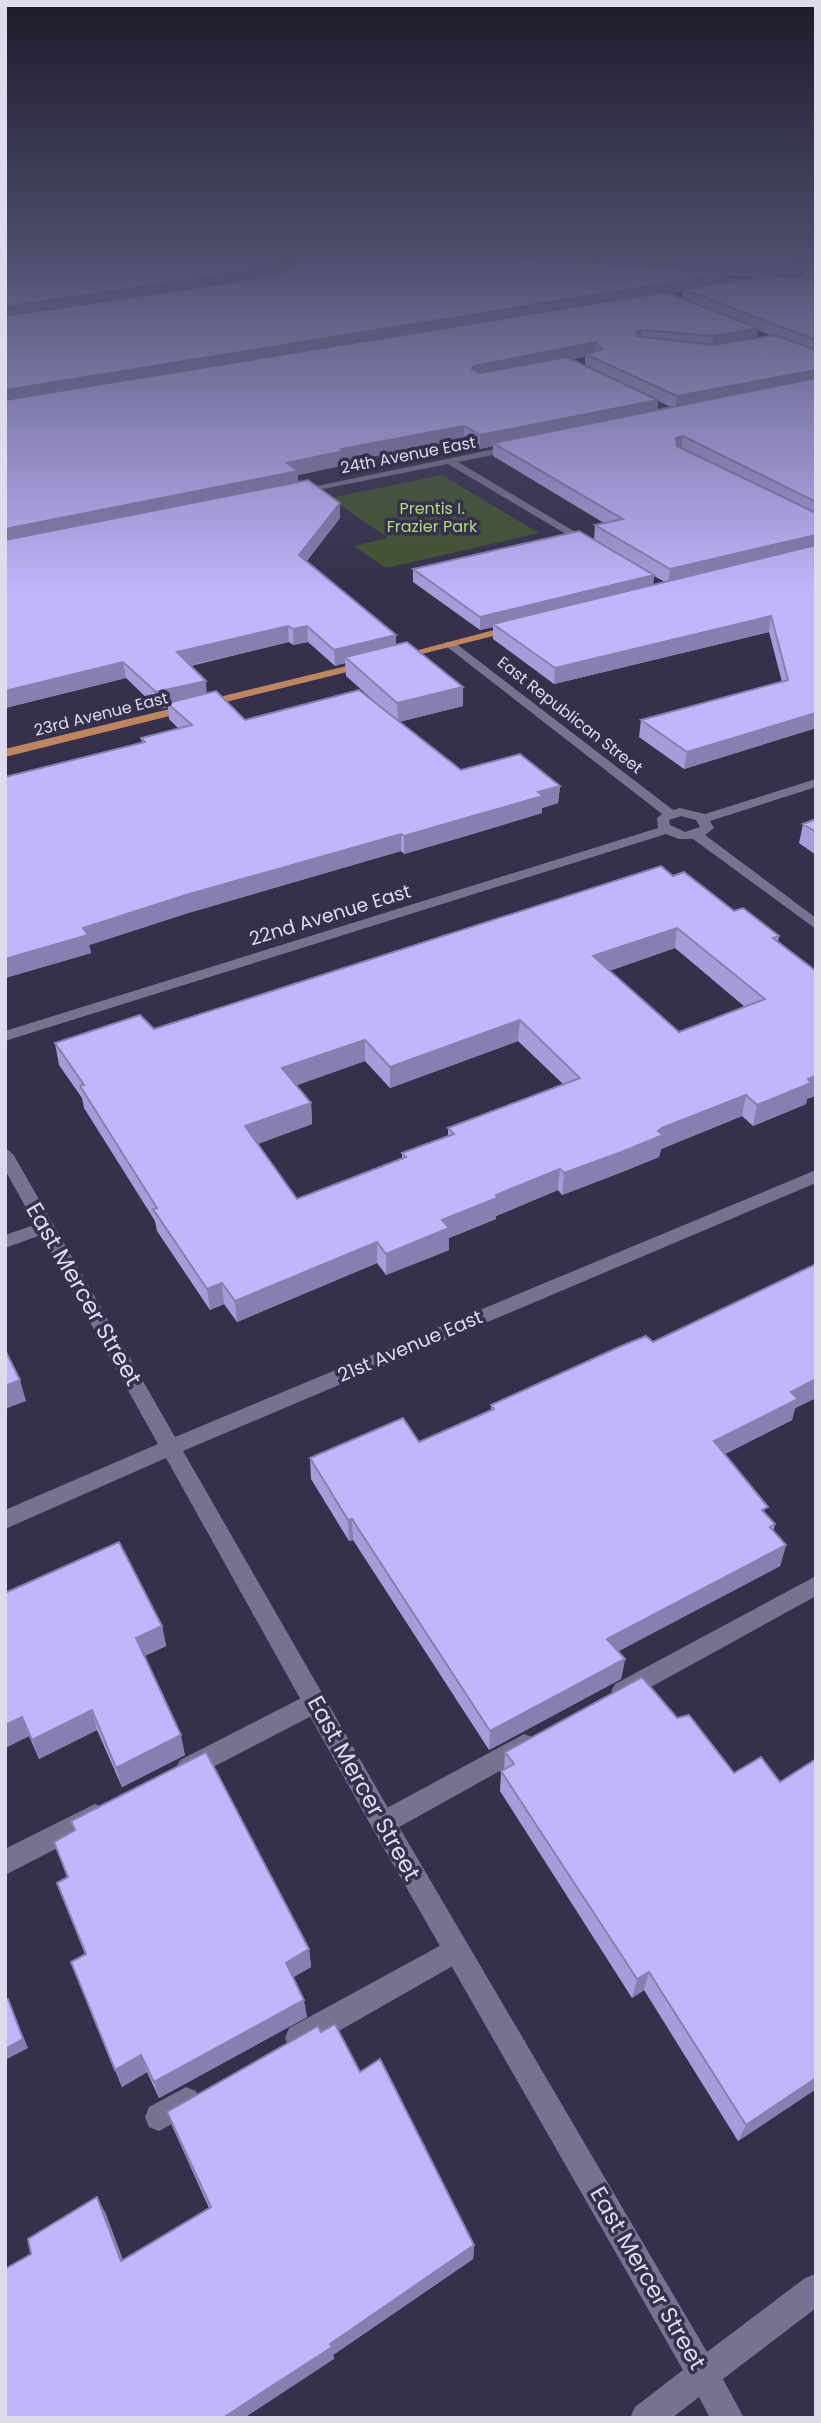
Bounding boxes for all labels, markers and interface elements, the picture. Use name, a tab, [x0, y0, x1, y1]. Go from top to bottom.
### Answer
street label: 24th Avenue East	[338, 431, 478, 479]
park label: Prentis I. Frazier Park	[387, 497, 478, 538]
street label: East Republican Street	[492, 651, 648, 779]
street label: 23rd Avenue East	[32, 686, 171, 742]
street label: 22nd Avenue East	[246, 878, 414, 952]
street label: East Mercer Street	[18, 1196, 150, 1392]
street label: 21st Avenue East	[333, 1303, 487, 1389]
street label: East Mercer Street	[300, 1690, 428, 1886]
street label: East Mercer Street	[582, 2180, 714, 2376]

